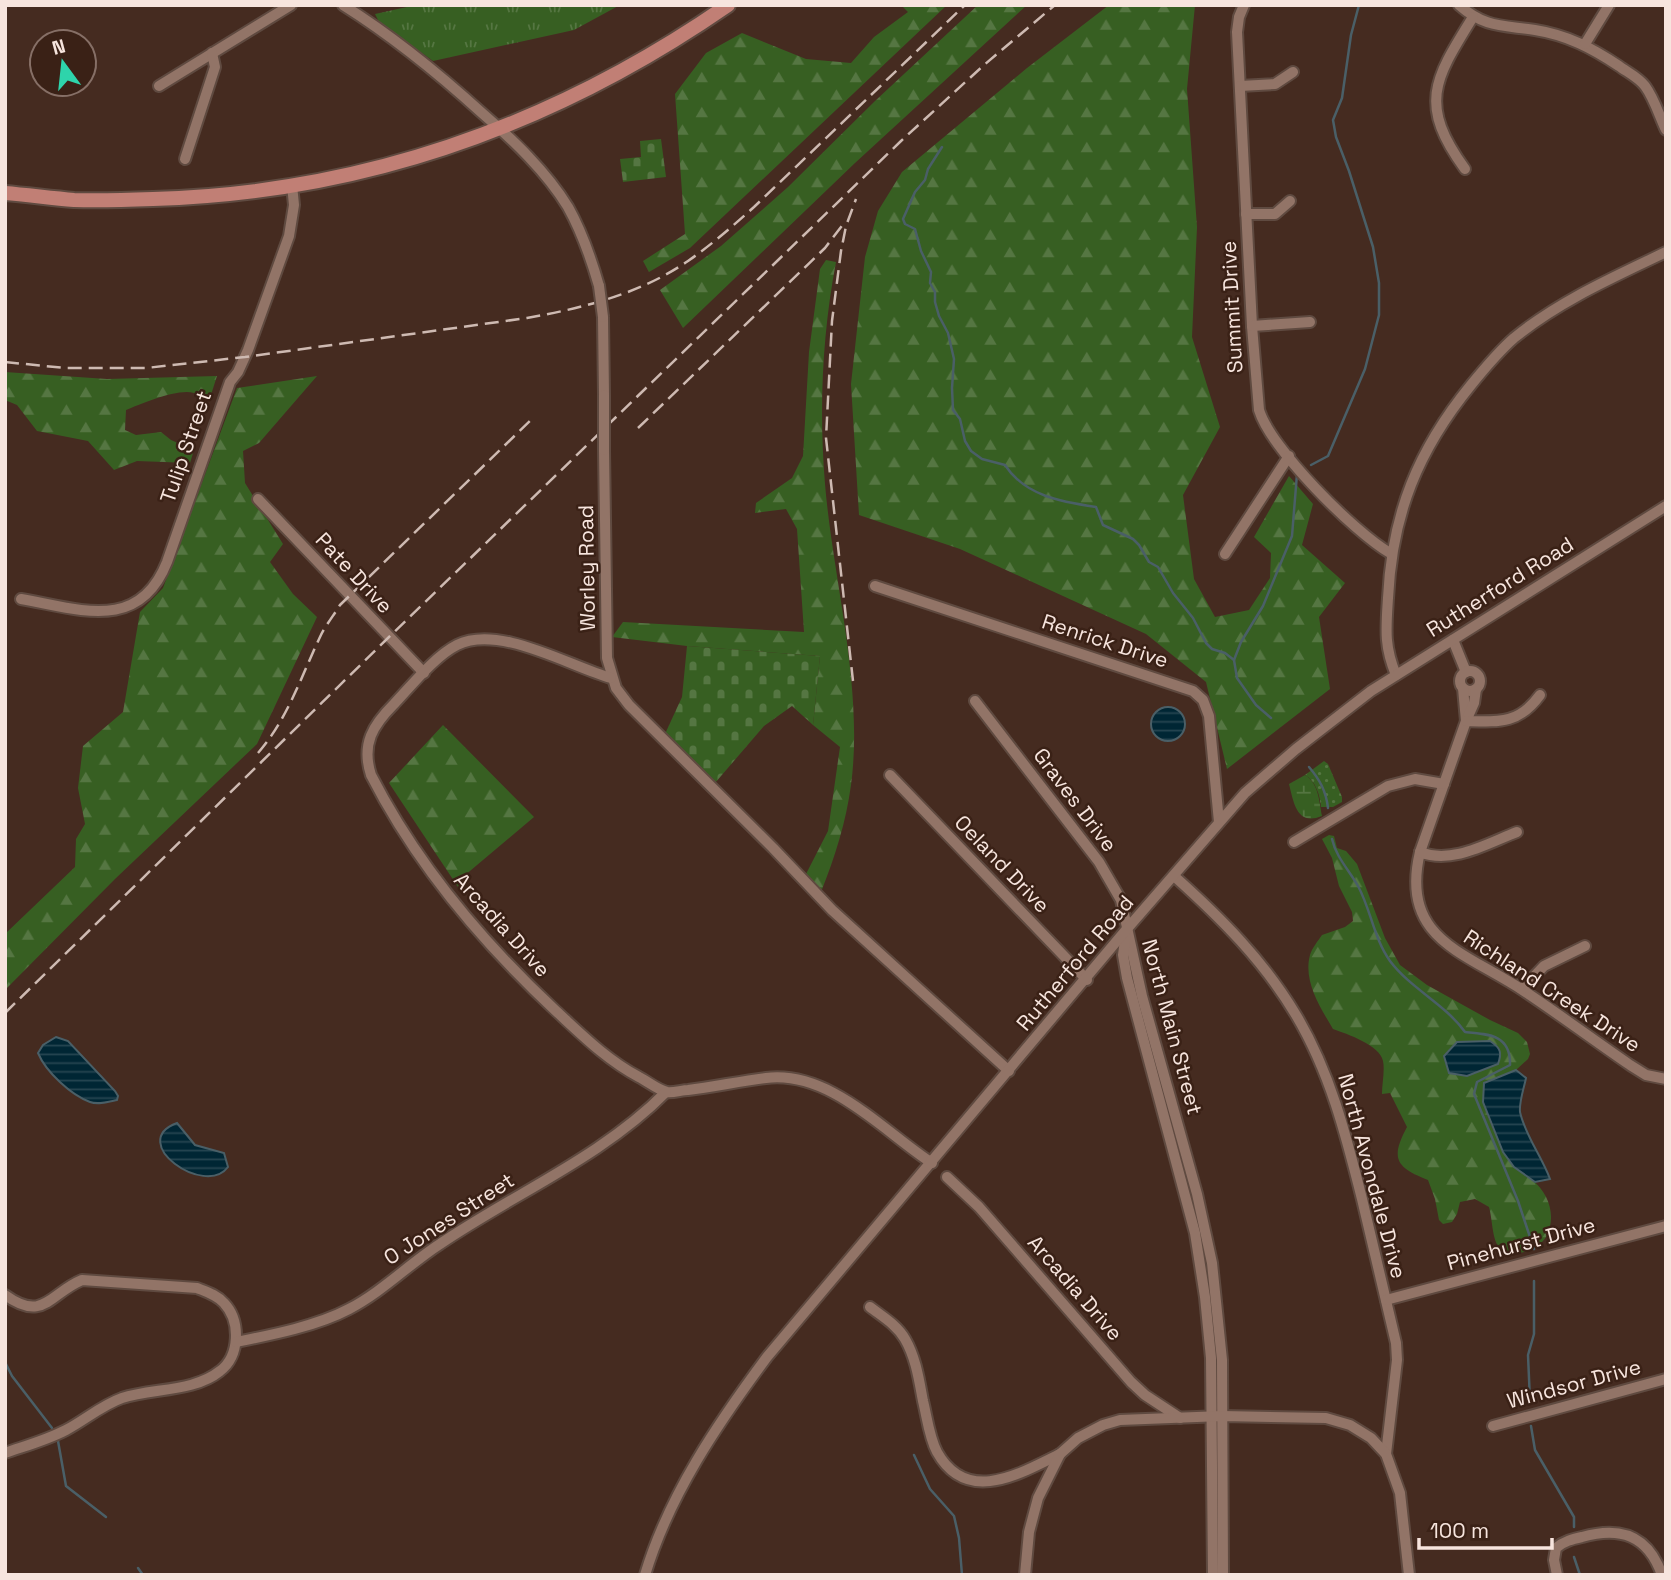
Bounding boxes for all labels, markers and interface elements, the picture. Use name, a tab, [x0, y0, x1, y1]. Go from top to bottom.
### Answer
north arrow	[28, 28, 98, 98]
text: N	[49, 33, 68, 61]
street label: Summit Drive	[1215, 240, 1248, 374]
street label: Tulip Street	[154, 387, 217, 507]
street label: Worley Road	[572, 505, 601, 631]
street label: Pate Drive	[310, 526, 399, 619]
street label: Rutherford Road	[1421, 530, 1578, 643]
street label: Renrick Drive	[1039, 607, 1172, 674]
street label: Graves Drive	[1028, 742, 1123, 857]
street label: Oeland Drive	[949, 809, 1056, 918]
street label: Arcadia Drive	[448, 867, 556, 983]
street label: Rutherford Road	[1010, 889, 1139, 1036]
street label: Richland Creek Drive	[1459, 923, 1646, 1058]
street label: North Main Street	[1136, 936, 1209, 1118]
street label: North Avondale Drive	[1332, 1070, 1413, 1281]
street label: O Jones Street	[378, 1166, 519, 1271]
street label: Pinehurst Drive	[1444, 1211, 1598, 1276]
street label: Arcadia Drive	[1022, 1229, 1129, 1346]
street label: Windsor Drive	[1504, 1353, 1644, 1414]
scale bar	[1419, 1506, 1552, 1550]
text: 100 m	[1430, 1517, 1489, 1544]

